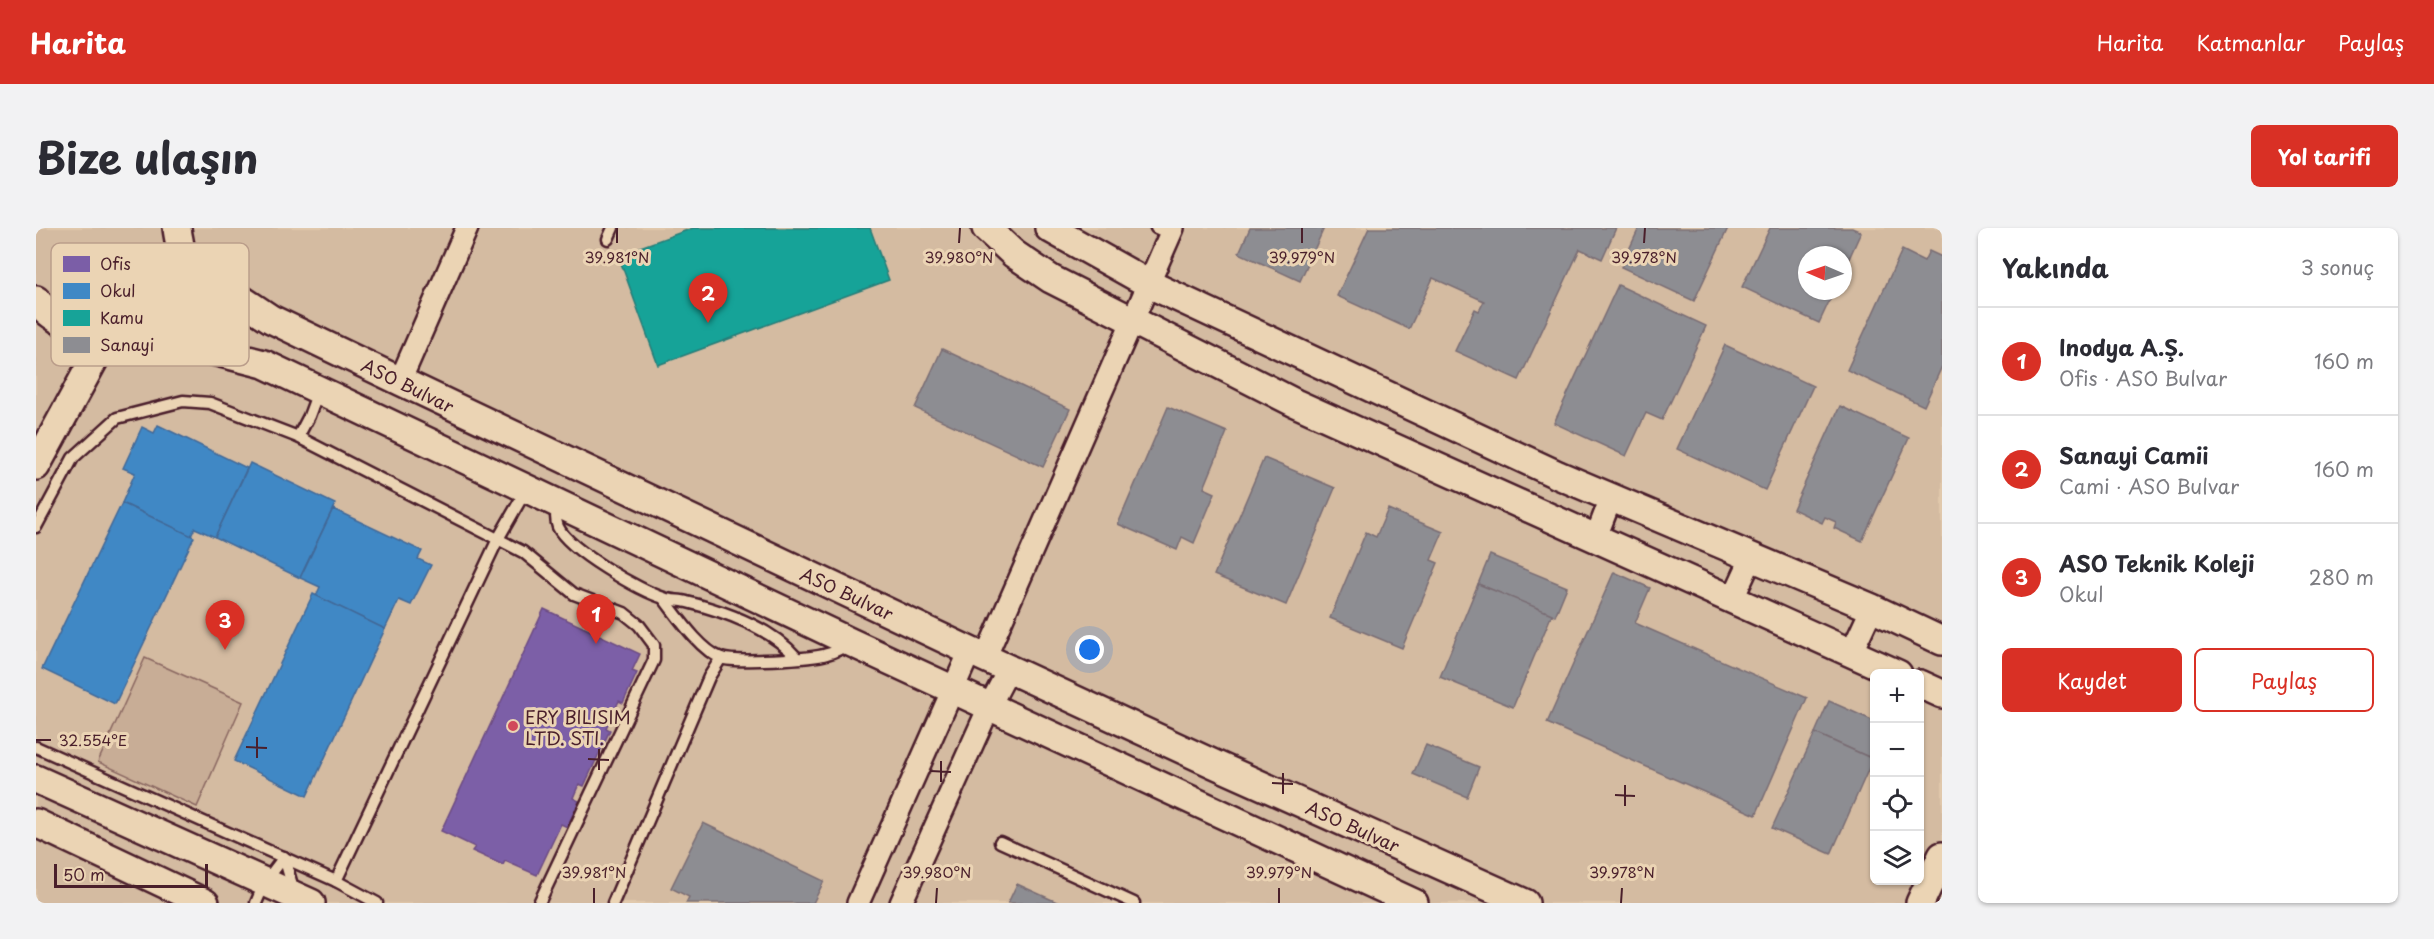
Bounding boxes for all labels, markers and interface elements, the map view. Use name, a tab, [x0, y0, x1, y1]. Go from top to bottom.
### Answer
text: Harita	[30, 21, 126, 64]
text: Harita	[2097, 26, 2163, 58]
text: Katmanlar	[2196, 26, 2305, 58]
text: Paylaş	[2338, 26, 2404, 58]
text: Bize ulaşın	[36, 125, 258, 188]
button: Yol tarifi	[2251, 125, 2398, 187]
legend	[51, 243, 249, 366]
text: 39.981°N	[584, 245, 650, 268]
text: 39.980°N	[924, 245, 994, 268]
text: 39.979°N	[1269, 245, 1335, 268]
text: 39.978°N	[1611, 245, 1677, 268]
north arrow	[1798, 246, 1852, 300]
text: Yakında	[2002, 248, 2109, 287]
text: Ofis	[100, 251, 131, 275]
text: 3 sonuç	[2301, 252, 2374, 282]
pin: 2	[688, 274, 728, 323]
text: Okul	[100, 278, 135, 302]
text: Kamu	[100, 305, 143, 329]
text: Inodya A.Ş.	[2059, 330, 2184, 363]
text: Sanayi	[100, 332, 154, 356]
text: 1	[2017, 346, 2026, 376]
text: 160 m	[2314, 346, 2374, 376]
street label: ASO Bulvar	[357, 351, 460, 419]
text: Ofis · ASO Bulvar	[2059, 363, 2227, 393]
text: Sanayi Camii	[2059, 438, 2208, 471]
text: 2	[2014, 454, 2029, 484]
text: 160 m	[2314, 454, 2374, 484]
text: Cami · ASO Bulvar	[2059, 471, 2239, 501]
text: ASO Teknik Koleji	[2059, 546, 2254, 579]
street label: ASO Bulvar	[796, 560, 899, 627]
text: 3	[2015, 562, 2028, 592]
text: 280 m	[2309, 562, 2374, 592]
text: Okul	[2059, 579, 2103, 609]
pin: 1	[576, 594, 616, 644]
pin: 3	[206, 600, 244, 650]
your location	[1075, 635, 1104, 664]
button: Kaydet	[2002, 648, 2182, 712]
button: Paylaş	[2194, 648, 2374, 712]
map controls	[1870, 669, 1924, 885]
button: +	[1870, 669, 1924, 723]
place label: ERY BILISIM LTD. STI.	[525, 703, 631, 751]
marker: ERY BILISIM LTD. STI.	[506, 719, 520, 733]
button: −	[1870, 723, 1924, 777]
text: 32.554°E	[59, 728, 127, 751]
button: locate	[1870, 777, 1924, 831]
street label: ASO Bulvar	[1302, 793, 1405, 859]
button: layers	[1870, 831, 1924, 885]
text: 39.981°N	[561, 860, 627, 883]
text: 39.980°N	[902, 860, 972, 883]
text: 39.979°N	[1246, 860, 1312, 883]
text: 39.978°N	[1589, 860, 1655, 883]
scale bar	[54, 861, 208, 888]
text: 50 m	[63, 862, 104, 886]

